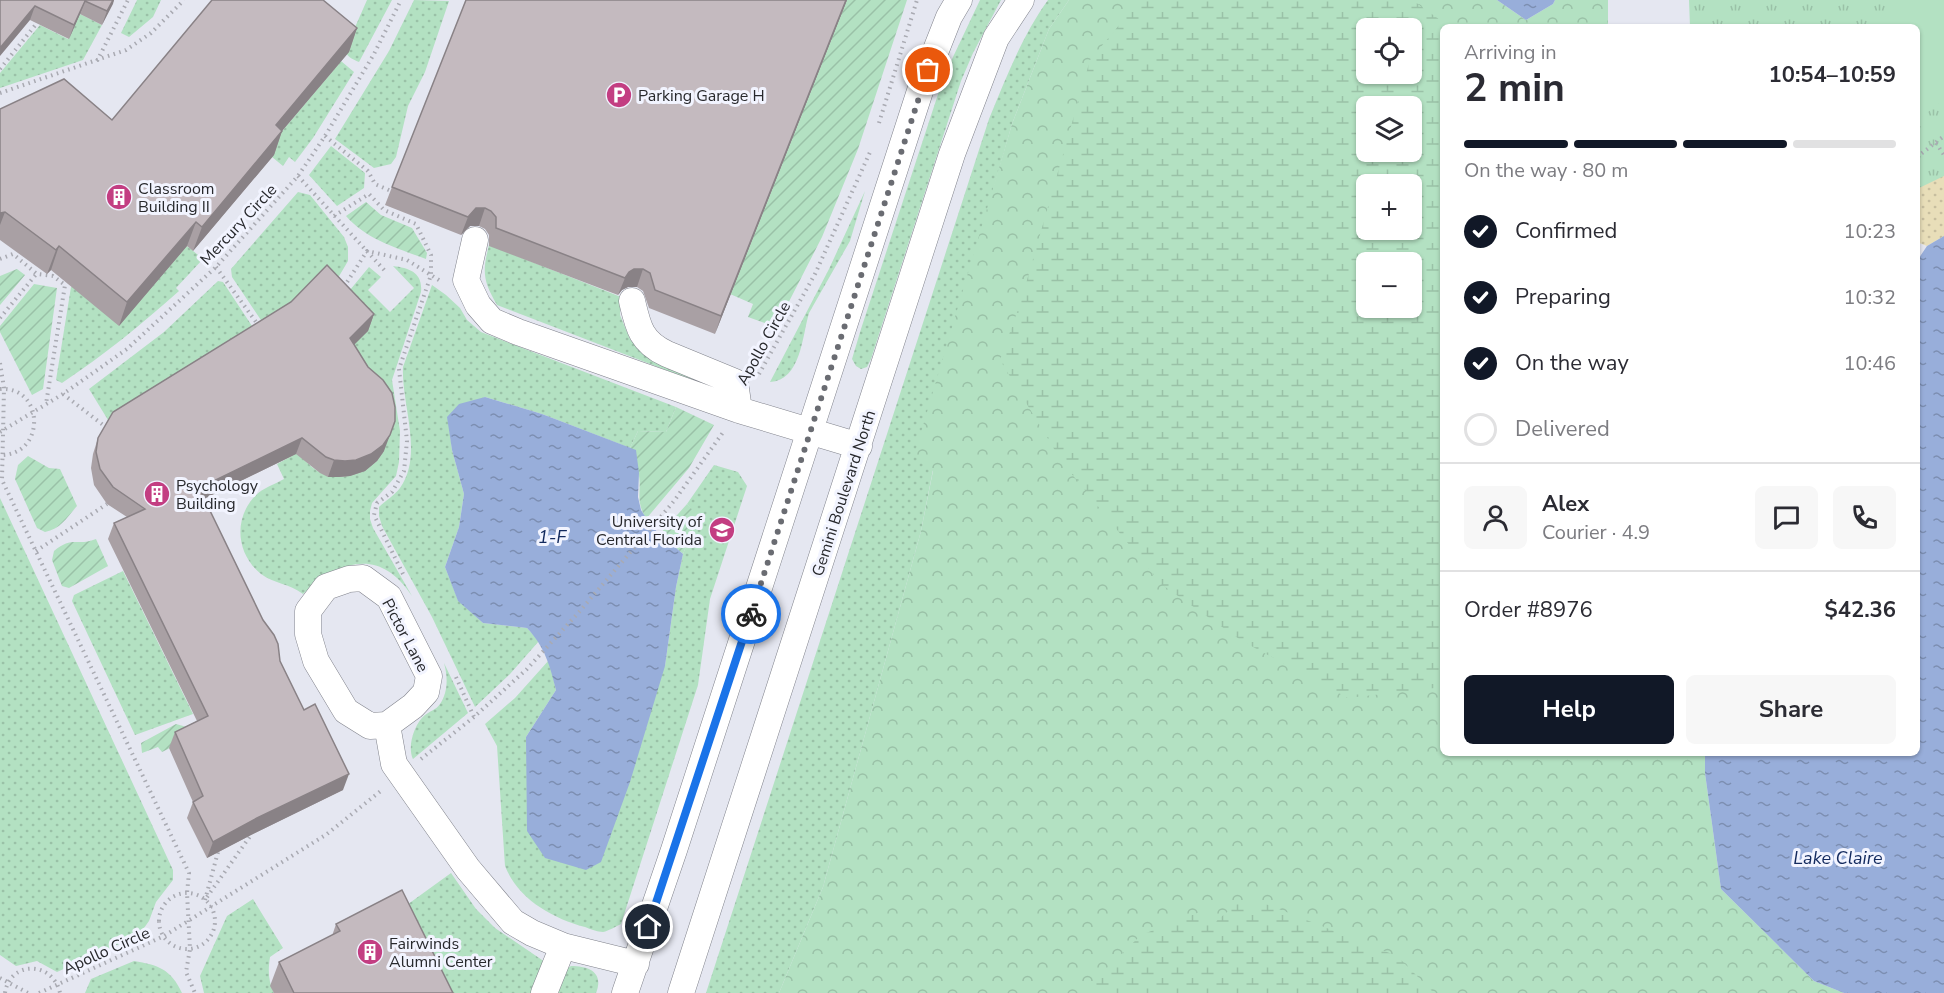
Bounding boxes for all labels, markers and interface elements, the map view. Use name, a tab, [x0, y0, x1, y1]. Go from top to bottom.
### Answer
map controls	[1356, 18, 1422, 318]
button: locate	[1356, 18, 1422, 84]
text: Arriving in	[1464, 39, 1557, 66]
pin	[902, 44, 953, 95]
icon: bag	[911, 53, 944, 86]
text: 10:54–10:59	[1768, 60, 1896, 90]
text: 2 min	[1464, 62, 1565, 115]
parking icon: Parking Garage H	[604, 80, 634, 110]
place label: Parking Garage H	[638, 85, 765, 107]
button: layers	[1356, 96, 1422, 162]
text: On the way · 80 m	[1464, 157, 1628, 184]
button: +	[1356, 174, 1422, 240]
place label: Classroom Building II	[138, 178, 215, 218]
street label: Mercury Circle	[195, 179, 282, 270]
building icon: Classroom Building II	[104, 182, 134, 212]
icon: check	[1464, 215, 1497, 248]
text: Confirmed	[1515, 216, 1617, 246]
text: 10:23	[1843, 218, 1896, 245]
button: −	[1356, 252, 1422, 318]
icon: check	[1464, 281, 1497, 314]
text: Preparing	[1515, 282, 1611, 312]
text: 10:32	[1843, 284, 1896, 311]
street label: Apollo Circle	[732, 297, 796, 389]
icon: check	[1464, 347, 1497, 380]
text: On the way	[1515, 348, 1629, 378]
text: 10:46	[1843, 350, 1896, 377]
street label: Gemini Boulevard North	[807, 407, 881, 579]
text: Delivered	[1515, 414, 1610, 444]
place label: Psychology Building	[176, 475, 259, 515]
building icon: Psychology Building	[142, 479, 172, 509]
button: person	[1464, 486, 1527, 549]
button: chat	[1755, 486, 1818, 549]
button: phone	[1833, 486, 1896, 549]
text: Alex	[1542, 489, 1589, 519]
place label: University of Central Florida	[596, 511, 703, 551]
school or university icon: University of Central Florida	[707, 515, 737, 545]
text: Courier · 4.9	[1542, 519, 1650, 546]
water label: 1-F	[538, 525, 567, 549]
courier	[721, 584, 781, 644]
street label: Pictor Lane	[377, 595, 434, 676]
text: Order #8976	[1464, 595, 1593, 625]
text: $42.36	[1825, 595, 1896, 625]
icon: bike	[735, 598, 768, 631]
button: Help	[1464, 675, 1674, 744]
button: Share	[1686, 675, 1896, 744]
water label: Lake Claire	[1793, 846, 1883, 870]
pin	[622, 901, 673, 952]
icon: home	[631, 910, 664, 943]
street label: Apollo Circle	[59, 922, 153, 980]
place label: Fairwinds Alumni Center	[389, 933, 493, 973]
building icon: Fairwinds Alumni Center	[355, 937, 385, 967]

